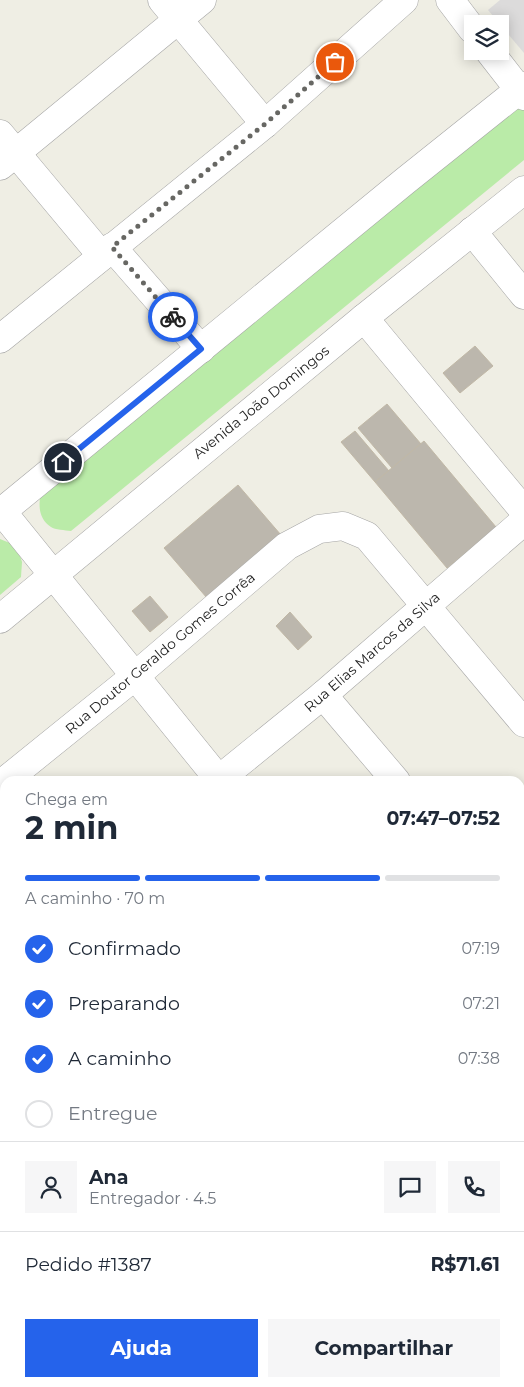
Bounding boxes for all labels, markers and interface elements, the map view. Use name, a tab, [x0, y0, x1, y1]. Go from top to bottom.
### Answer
map controls	[464, 15, 509, 60]
button: layers	[464, 15, 509, 60]
pin	[314, 41, 356, 83]
icon: bag	[321, 48, 349, 76]
courier	[148, 292, 198, 342]
icon: bike	[159, 303, 187, 331]
street label: Avenida João Domingos	[189, 341, 333, 463]
pin	[42, 441, 84, 483]
icon: home	[49, 448, 77, 476]
street label: Rua Doutor Geraldo Gomes Corrêa	[61, 568, 259, 738]
street label: Rua Elias Marcos da Silva	[300, 588, 444, 716]
text: Chega em	[25, 790, 108, 809]
text: 07:47–07:52	[386, 807, 500, 830]
text: 2 min	[25, 808, 118, 847]
text: A caminho · 70 m	[25, 889, 165, 908]
icon: check	[25, 935, 53, 963]
text: Confirmado	[68, 937, 181, 960]
text: 07:19	[462, 939, 500, 958]
icon: check	[25, 990, 53, 1018]
text: Preparando	[68, 992, 180, 1015]
text: 07:21	[462, 994, 500, 1013]
icon: check	[25, 1045, 53, 1073]
text: A caminho	[68, 1047, 171, 1070]
text: 07:38	[458, 1049, 500, 1068]
text: Entregue	[68, 1102, 157, 1125]
button: person	[25, 1161, 77, 1213]
button: chat	[384, 1161, 436, 1213]
button: phone	[448, 1161, 500, 1213]
text: Ana	[89, 1166, 128, 1189]
text: Entregador · 4.5	[89, 1189, 216, 1208]
text: Pedido #1387	[25, 1253, 152, 1276]
text: R$71.61	[430, 1253, 500, 1276]
button: Ajuda	[25, 1319, 258, 1377]
button: Compartilhar	[268, 1319, 500, 1377]

